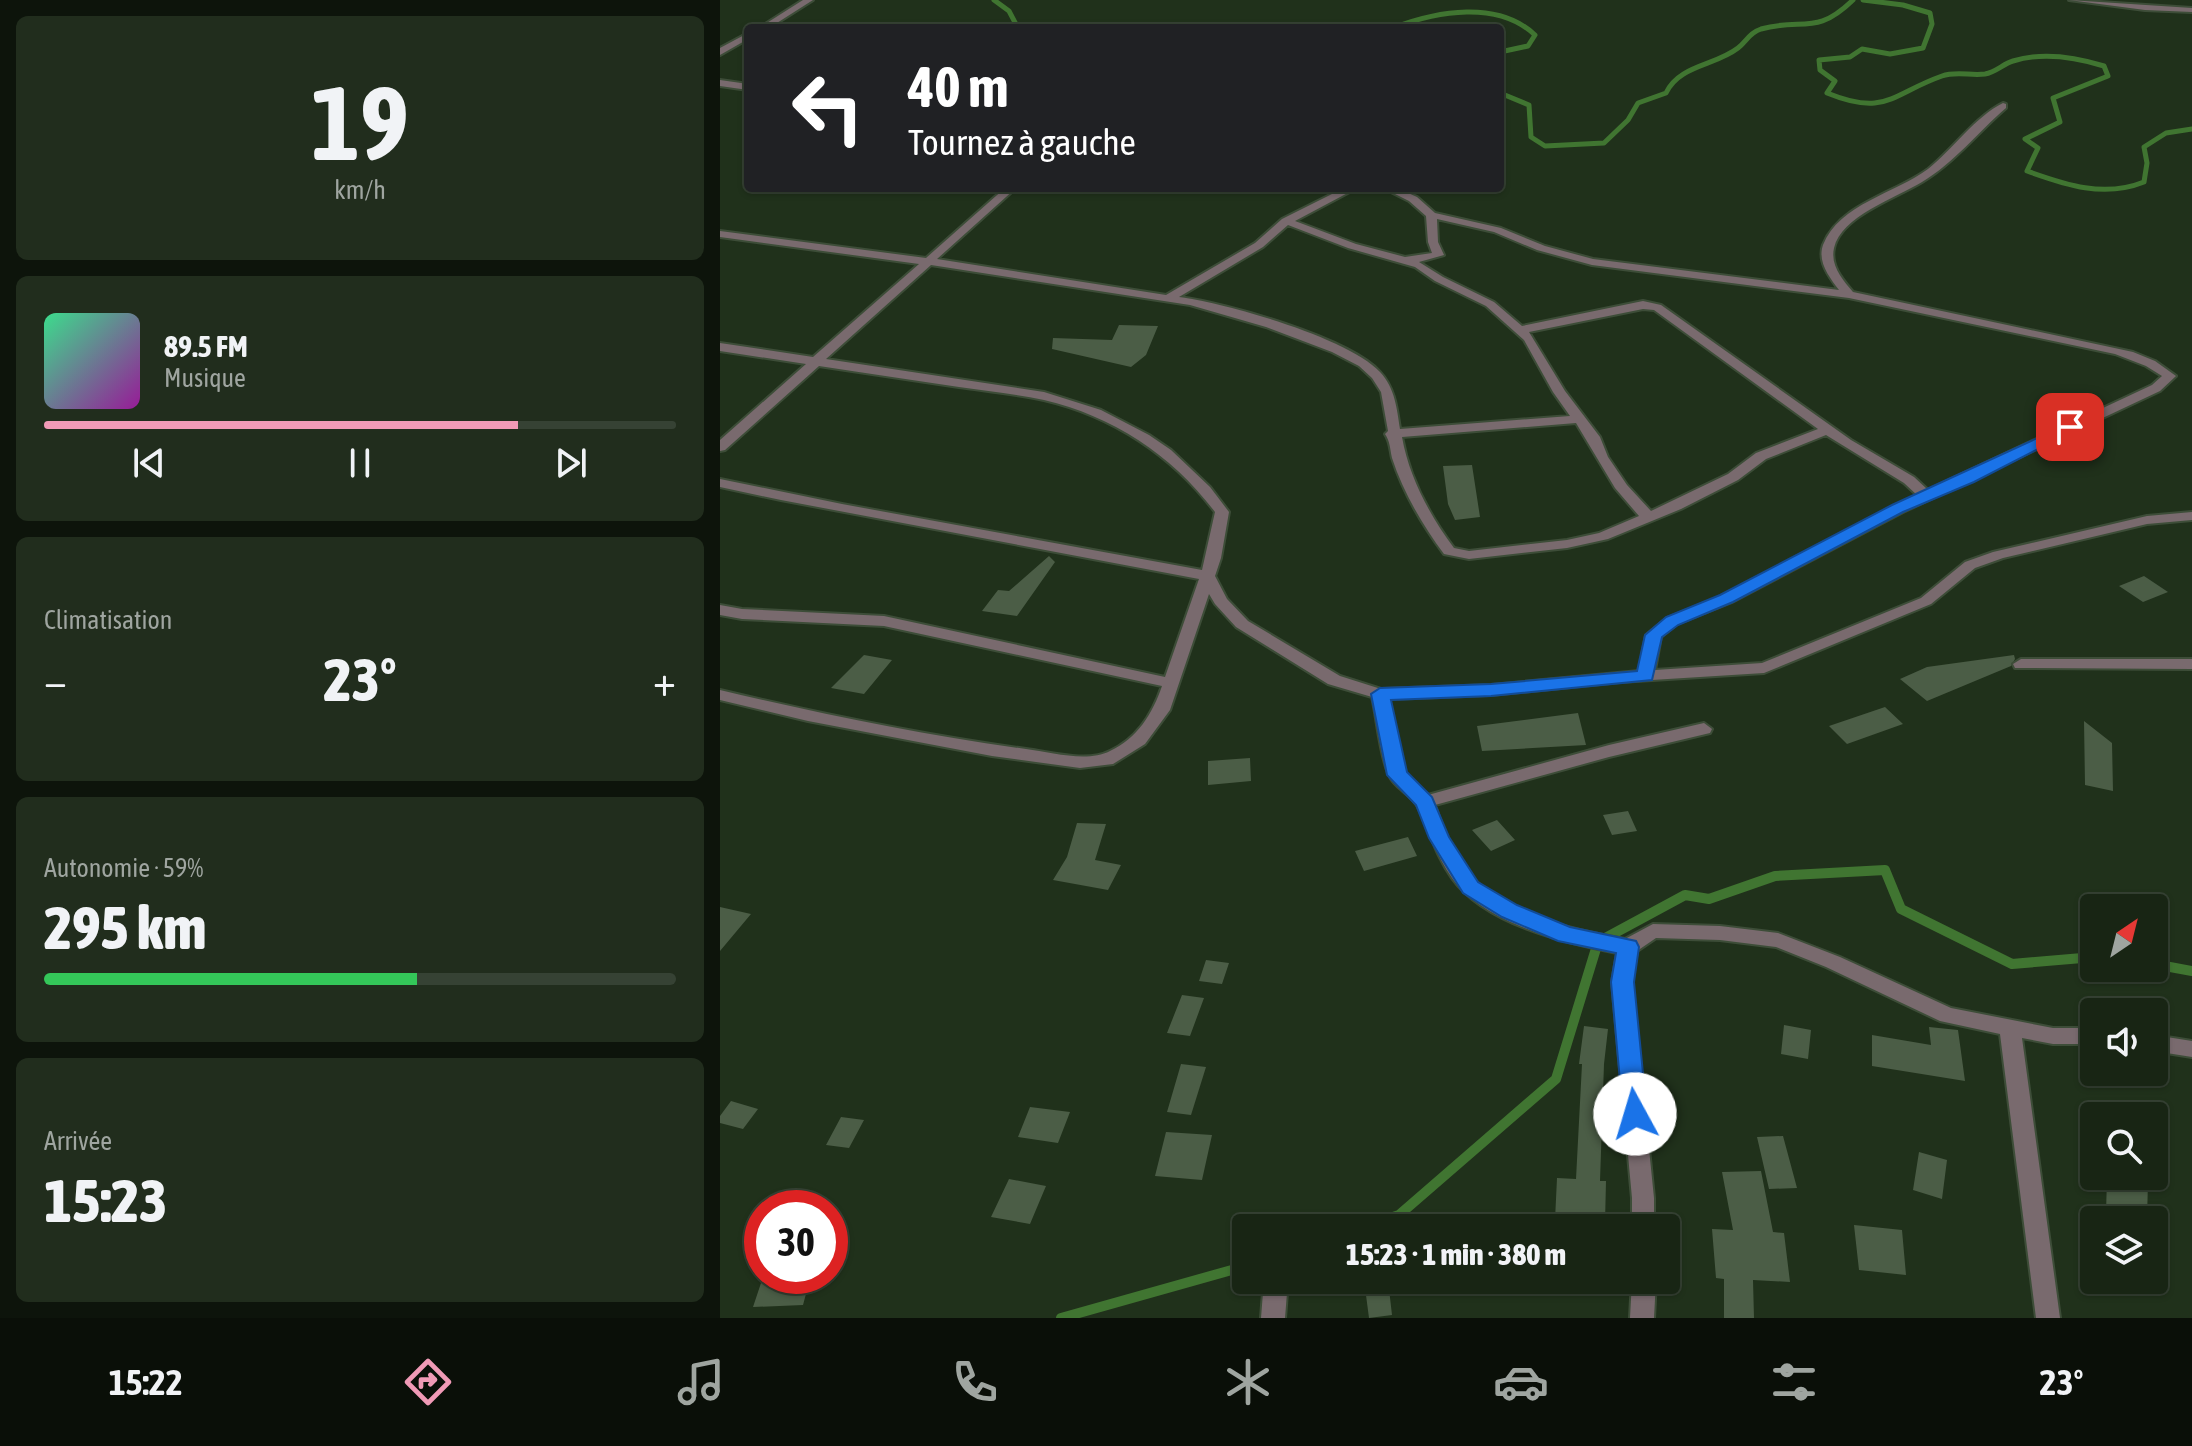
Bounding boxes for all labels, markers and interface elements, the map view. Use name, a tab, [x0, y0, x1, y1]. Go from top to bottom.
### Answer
text: 40 m	[908, 55, 1009, 119]
icon: left	[776, 56, 880, 160]
text: 19	[311, 63, 409, 182]
text: Tournez à gauche	[908, 121, 1136, 163]
text: km/h	[334, 175, 386, 205]
text: 89.5 FM	[164, 329, 248, 363]
text: Musique	[164, 363, 246, 393]
pin	[2036, 393, 2104, 461]
icon: arrive	[2048, 405, 2092, 449]
icon: previous	[127, 441, 171, 485]
icon: pause	[338, 441, 382, 485]
icon: next	[549, 441, 593, 485]
text: Climatisation	[44, 605, 172, 635]
text: 23°	[324, 645, 396, 714]
text: −	[44, 655, 67, 705]
text: +	[653, 655, 676, 705]
text: Autonomie · 59%	[44, 853, 203, 883]
text: 295 km	[44, 893, 206, 962]
north arrow	[2080, 894, 2168, 982]
map controls	[2080, 894, 2168, 1294]
button: sound	[2080, 998, 2168, 1086]
position arrow	[1593, 1072, 1677, 1156]
button: search	[2080, 1102, 2168, 1190]
text: Arrivée	[44, 1126, 112, 1156]
text: 15:23	[44, 1166, 167, 1235]
speed limit sign: 30	[744, 1190, 848, 1294]
button: layers	[2080, 1206, 2168, 1294]
text: 15:23 · 1 min · 380 m	[1346, 1237, 1566, 1271]
icon: directions	[400, 1354, 456, 1410]
icon: music	[673, 1354, 729, 1410]
icon: phone	[947, 1354, 1003, 1410]
icon: climate	[1220, 1354, 1276, 1410]
icon: car	[1493, 1354, 1549, 1410]
icon: filters	[1766, 1354, 1822, 1410]
text: 15:22	[109, 1361, 183, 1403]
text: 23°	[2040, 1361, 2083, 1403]

